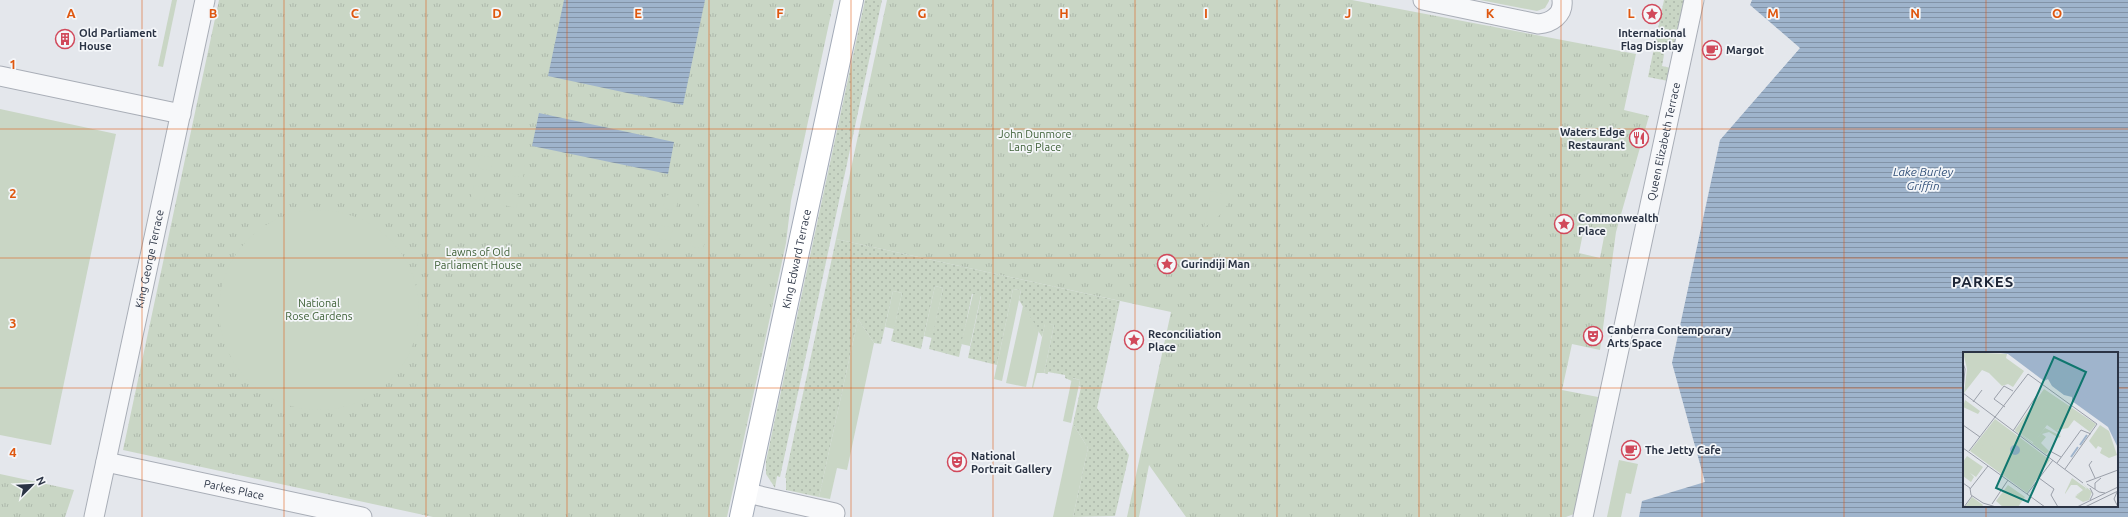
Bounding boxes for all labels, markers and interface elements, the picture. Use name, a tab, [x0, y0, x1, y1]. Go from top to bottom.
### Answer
place icon: International Flag Display	[1641, 3, 1663, 25]
text: A	[66, 6, 76, 20]
text: B	[209, 6, 218, 20]
text: C	[351, 6, 360, 20]
text: D	[492, 6, 502, 20]
text: E	[634, 6, 642, 20]
text: F	[776, 6, 784, 20]
text: G	[918, 6, 927, 20]
text: H	[1059, 6, 1069, 20]
text: I	[1204, 6, 1208, 20]
text: J	[1345, 6, 1351, 20]
text: K	[1486, 6, 1495, 20]
text: L	[1627, 6, 1635, 20]
text: M	[1767, 6, 1779, 20]
text: N	[1910, 6, 1920, 20]
text: O	[2052, 6, 2062, 20]
place label: Old Parliament House	[79, 27, 157, 52]
place label: International Flag Display	[1618, 27, 1687, 52]
building icon: Old Parliament House	[54, 28, 76, 50]
cafe icon: Margot	[1701, 39, 1723, 61]
place label: Margot	[1726, 44, 1764, 56]
text: 1	[9, 57, 17, 71]
street label: Queen Elizabeth Terrace	[1645, 81, 1682, 202]
place label: Waters Edge Restaurant	[1560, 126, 1625, 151]
restaurant icon: Waters Edge Restaurant	[1628, 127, 1650, 149]
park label: John Dunmore Lang Place	[998, 128, 1072, 153]
water label: Lake Burley Griffin	[1893, 165, 1953, 193]
text: 2	[9, 186, 17, 200]
street label: King George Terrace	[133, 208, 166, 309]
street label: King Edward Terrace	[780, 208, 813, 310]
place label: Commonwealth Place	[1578, 212, 1659, 237]
place icon: Commonwealth Place	[1553, 213, 1575, 235]
park label: Lawns of Old Parliament House	[434, 246, 522, 271]
place icon: Gurindiji Man	[1156, 253, 1178, 275]
place label: Gurindiji Man	[1181, 258, 1250, 270]
district label: PARKES	[1952, 273, 2014, 290]
park label: National Rose Gardens	[285, 297, 353, 322]
text: 3	[9, 316, 17, 330]
place label: Canberra Contemporary Arts Space	[1607, 324, 1732, 349]
theatre icon: Canberra Contemporary Arts Space	[1582, 325, 1604, 347]
place label: Reconciliation Place	[1148, 328, 1221, 353]
place icon: Reconciliation Place	[1123, 329, 1145, 351]
inset map	[1963, 352, 2118, 507]
cafe icon: The Jetty Cafe	[1620, 439, 1642, 461]
place label: The Jetty Cafe	[1645, 444, 1721, 456]
text: 4	[9, 445, 17, 459]
place label: National Portrait Gallery	[971, 450, 1052, 475]
theatre icon: National Portrait Gallery	[946, 451, 968, 473]
north arrow	[12, 465, 52, 505]
text: N	[34, 475, 48, 487]
street label: Parkes Place	[203, 477, 265, 502]

